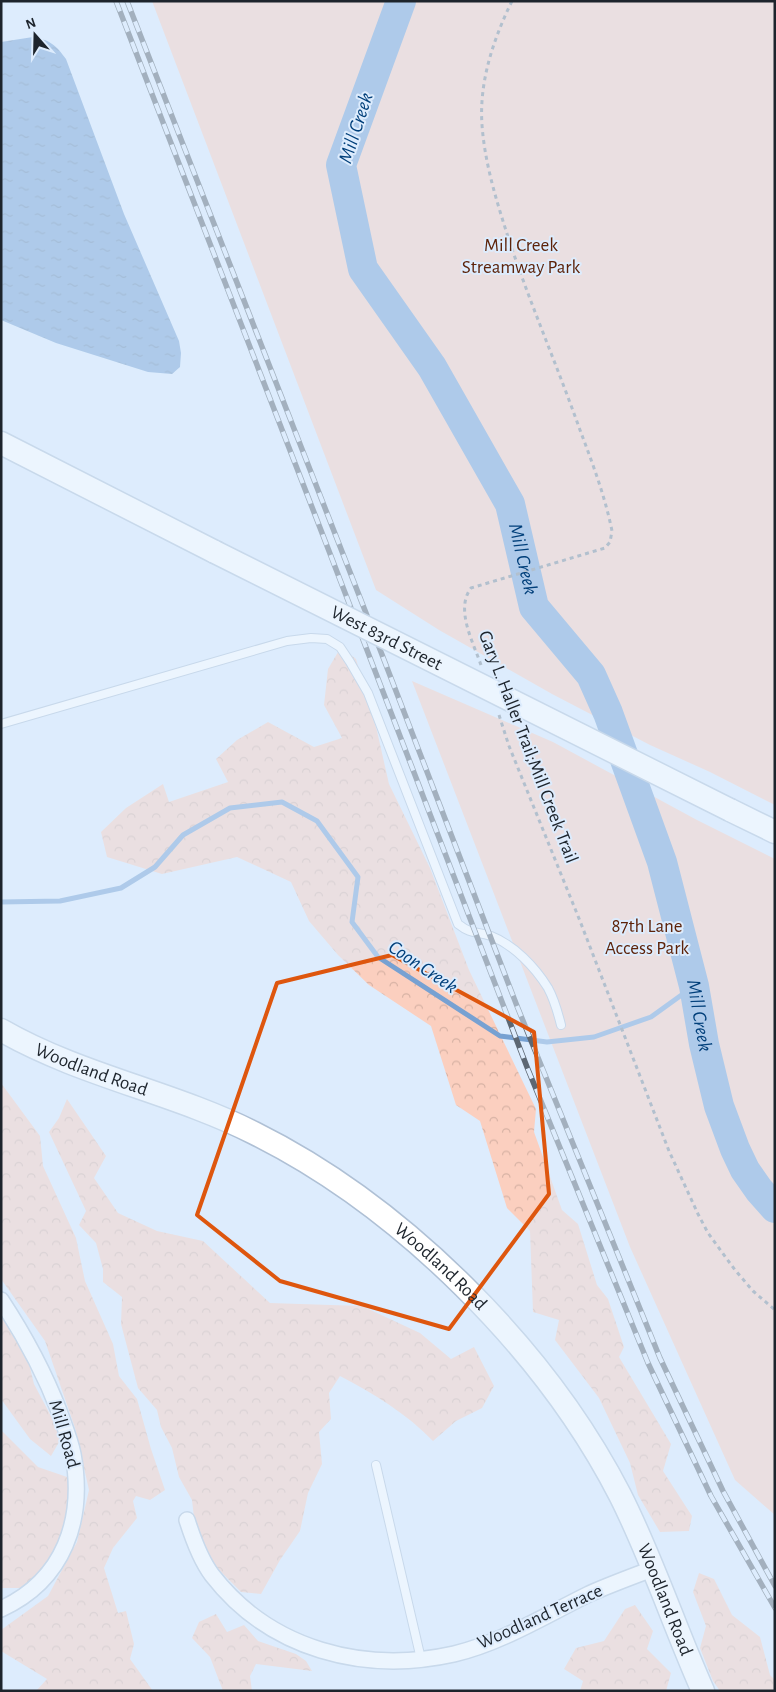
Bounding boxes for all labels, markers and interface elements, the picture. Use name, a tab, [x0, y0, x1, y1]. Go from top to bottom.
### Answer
north arrow	[10, 10, 60, 60]
text: N	[24, 15, 38, 32]
water label: Mill Creek	[335, 90, 377, 166]
park label: Mill Creek Streamway Park	[462, 236, 581, 277]
water label: Mill Creek	[505, 521, 541, 597]
street label: West 83rd Street	[328, 602, 445, 674]
street label: Gary L. Haller Trail;Mill Creek Trail	[475, 628, 581, 866]
park label: 87th Lane Access Park	[605, 917, 689, 958]
water label: Coon Creek	[385, 937, 461, 997]
water label: Mill Creek	[683, 978, 715, 1054]
street label: Woodland Road	[32, 1040, 150, 1099]
street label: Woodland Road	[391, 1219, 491, 1314]
street label: Mill Road	[45, 1398, 83, 1470]
street label: Woodland Road	[634, 1541, 696, 1658]
street label: Woodland Terrace	[475, 1581, 605, 1653]

